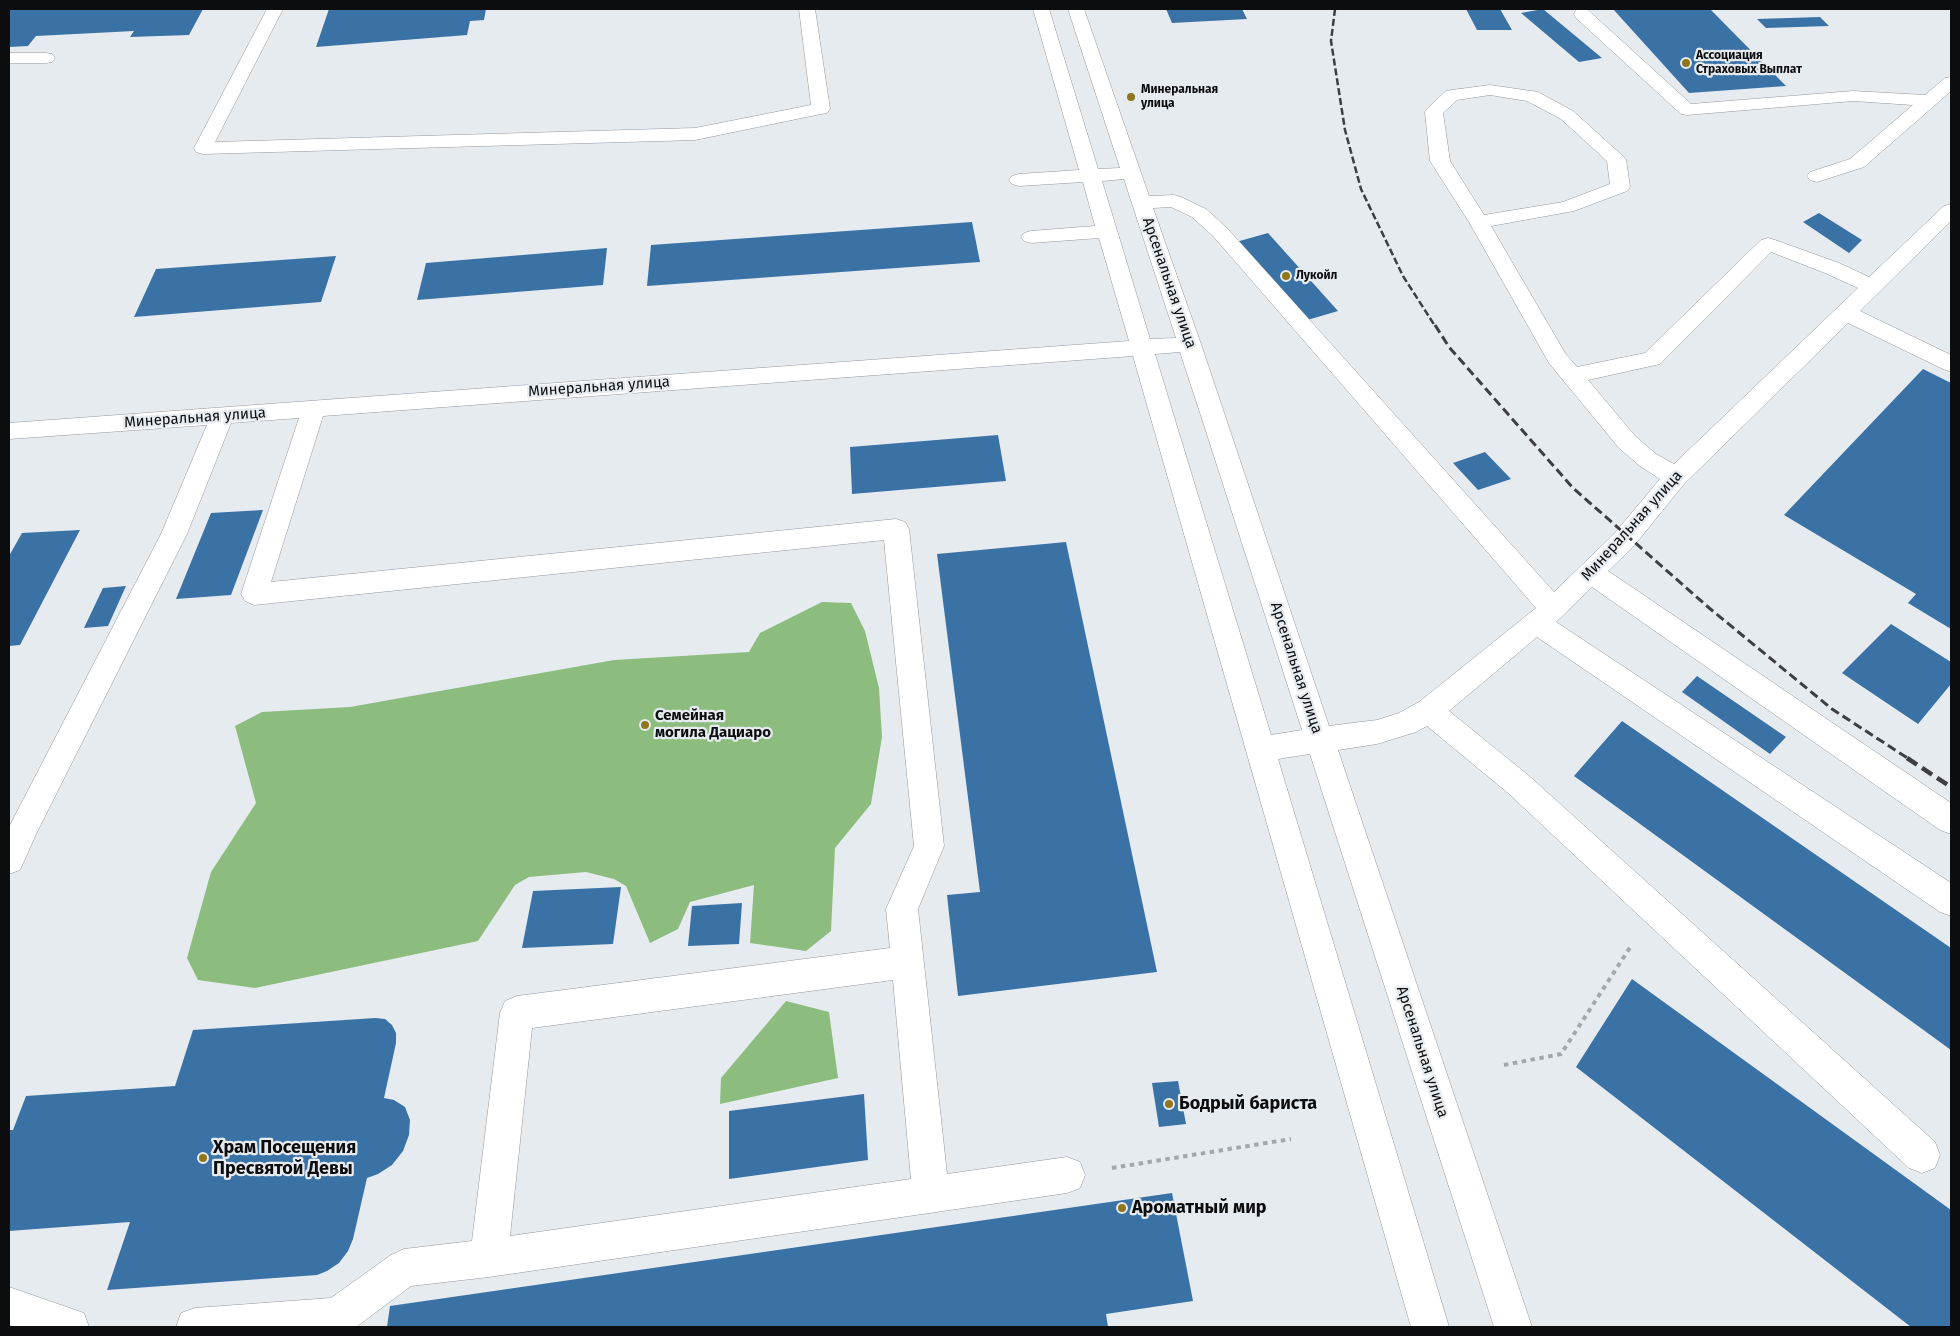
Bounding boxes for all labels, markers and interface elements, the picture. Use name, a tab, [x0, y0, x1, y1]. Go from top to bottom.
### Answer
place label: Ассоциация Страховых Выплат	[1696, 49, 1802, 77]
marker: Ассоциация Страховых Выплат	[1680, 57, 1692, 69]
place label: Минеральная улица	[1141, 83, 1218, 111]
marker: Минеральная улица	[1125, 91, 1137, 103]
street label: Арсенальная улица	[1138, 215, 1200, 351]
place label: Лукойл	[1296, 269, 1337, 283]
marker: Лукойл	[1280, 270, 1292, 282]
street label: Минеральная улица	[527, 373, 671, 401]
street label: Минеральная улица	[123, 404, 267, 432]
street label: Минеральная улица	[1578, 467, 1686, 585]
street label: Арсенальная улица	[1266, 600, 1326, 736]
place label: Семейная могила Дациаро	[655, 707, 771, 742]
marker: Семейная могила Дациаро	[639, 719, 651, 731]
street label: Арсенальная улица	[1392, 984, 1452, 1120]
place label: Бодрый бариста	[1179, 1093, 1317, 1115]
marker: Бодрый бариста	[1163, 1098, 1175, 1110]
place label: Храм Посещения Пресвятой Девы	[213, 1137, 356, 1180]
marker: Храм Посещения Пресвятой Девы	[197, 1152, 209, 1164]
place label: Ароматный мир	[1132, 1197, 1267, 1219]
marker: Ароматный мир	[1116, 1202, 1128, 1214]

